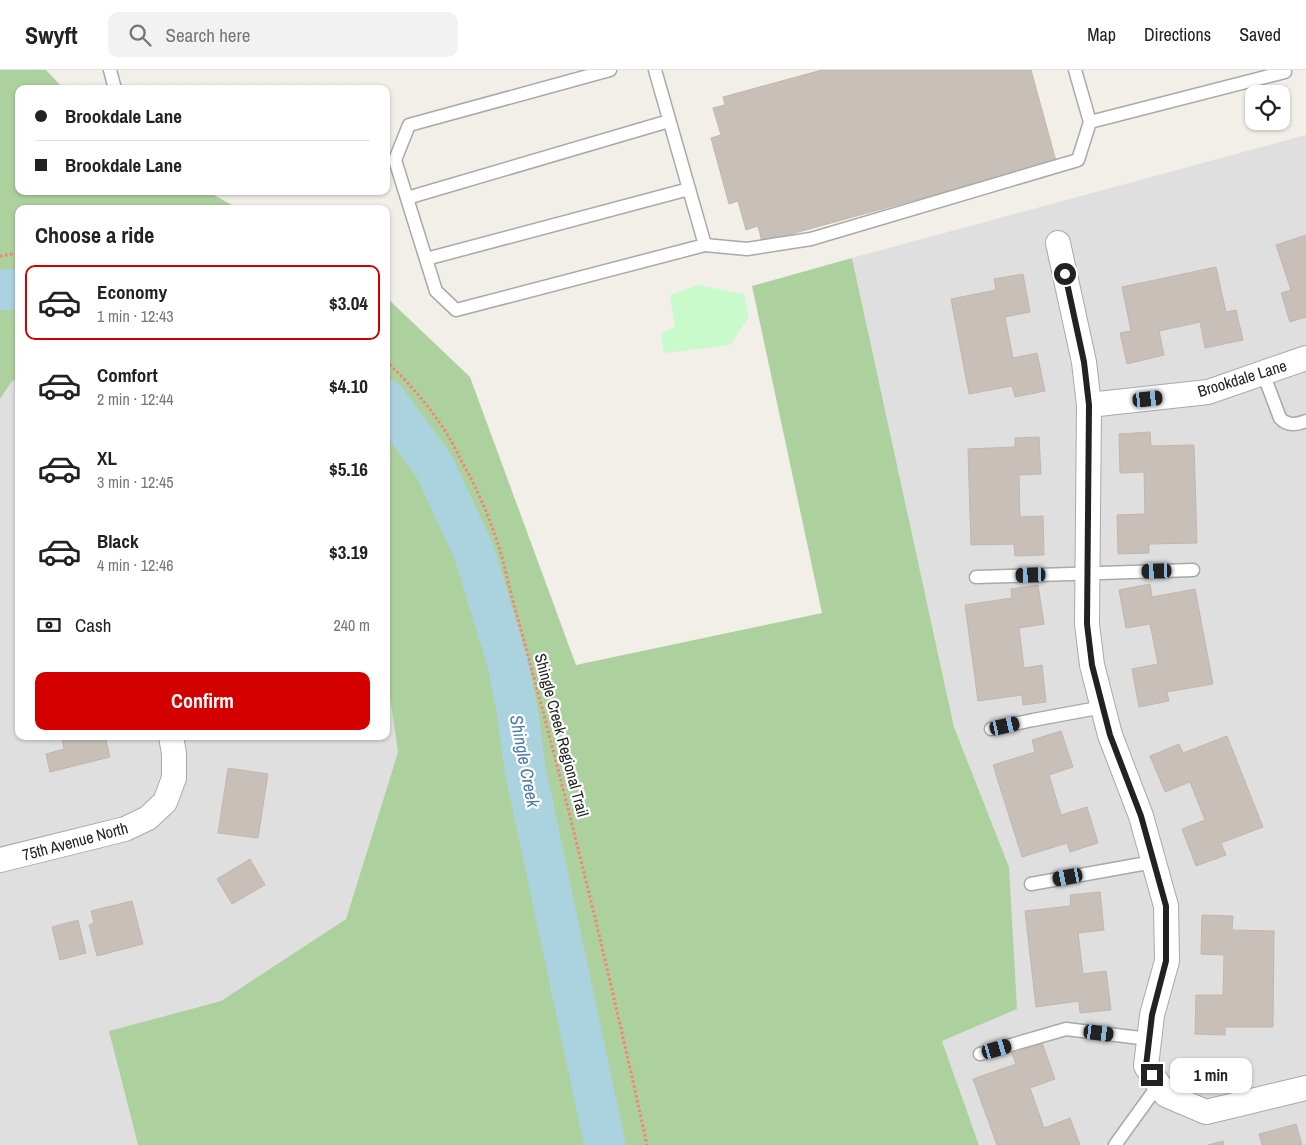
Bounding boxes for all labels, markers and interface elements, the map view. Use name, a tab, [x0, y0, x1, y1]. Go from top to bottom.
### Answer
search box	[108, 12, 458, 57]
text: Swyft	[25, 19, 78, 51]
icon: search	[126, 21, 154, 49]
text: Search here	[166, 22, 250, 48]
text: Map	[1087, 22, 1116, 47]
text: Directions	[1144, 22, 1211, 47]
text: Saved	[1239, 22, 1281, 47]
map controls	[1245, 85, 1290, 130]
button: locate	[1245, 85, 1290, 130]
text: Brookdale Lane	[65, 103, 182, 129]
text: Brookdale Lane	[65, 152, 182, 178]
text: Choose a ride	[35, 220, 154, 250]
route start	[1054, 263, 1076, 285]
text: Economy	[97, 279, 167, 305]
icon: car	[37, 280, 82, 325]
text: $3.04	[329, 290, 368, 316]
text: 1 min · 12:43	[97, 305, 174, 327]
street label: Brookdale Lane	[1195, 354, 1289, 402]
text: Comfort	[97, 362, 158, 388]
icon: car	[37, 363, 82, 408]
text: $4.10	[329, 373, 368, 399]
text: 2 min · 12:44	[97, 388, 174, 410]
car	[1132, 390, 1163, 408]
text: XL	[97, 445, 117, 471]
icon: car	[37, 446, 82, 491]
text: $5.16	[329, 456, 368, 482]
text: 3 min · 12:45	[97, 471, 174, 493]
text: Black	[97, 528, 139, 554]
icon: car	[37, 529, 82, 574]
text: $3.19	[329, 539, 368, 565]
text: 4 min · 12:46	[97, 554, 174, 576]
car	[1141, 563, 1172, 579]
car	[1015, 567, 1046, 583]
icon: cash	[35, 611, 63, 639]
text: Cash	[75, 612, 111, 638]
text: 240 m	[334, 614, 370, 636]
street label: Shingle Creek Regional Trail	[530, 651, 594, 819]
button: Confirm	[35, 672, 370, 730]
water label: Shingle Creek	[504, 713, 546, 810]
car	[988, 715, 1021, 737]
street label: 75th Avenue North	[20, 816, 130, 866]
car	[1051, 867, 1084, 887]
car	[1083, 1024, 1114, 1042]
car	[980, 1038, 1013, 1060]
callout: 1 min	[1170, 1058, 1252, 1092]
route end	[1141, 1064, 1163, 1086]
text: 1 min	[1194, 1064, 1228, 1086]

